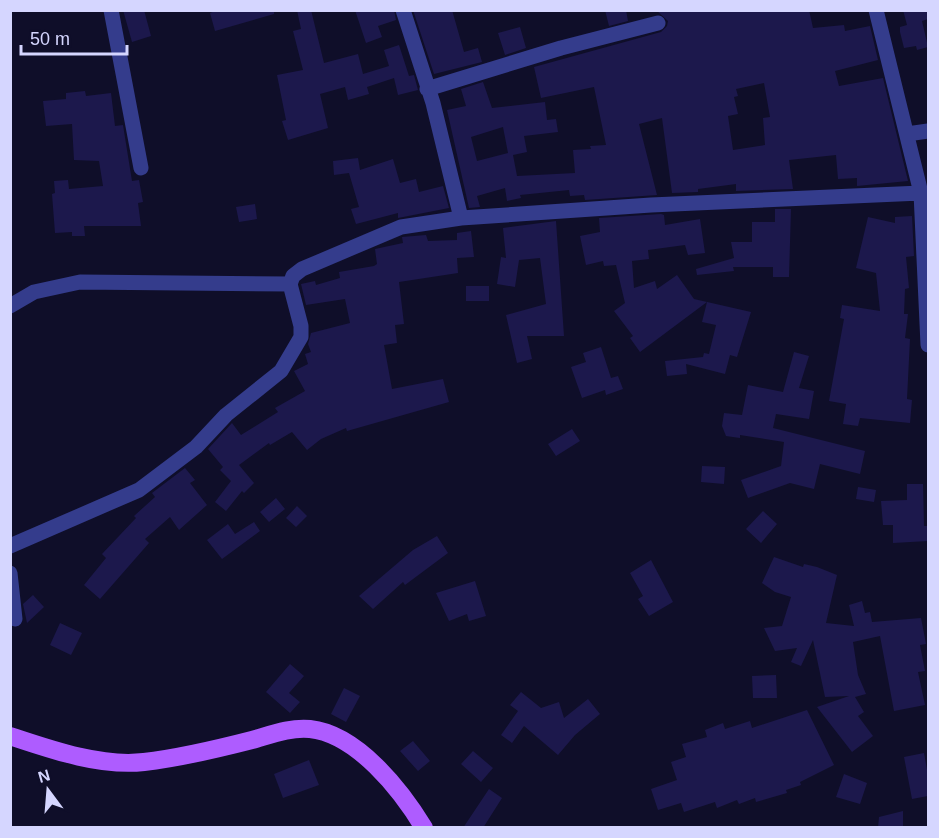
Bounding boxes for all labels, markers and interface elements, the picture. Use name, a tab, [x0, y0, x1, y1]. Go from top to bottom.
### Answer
scale bar	[21, 18, 128, 56]
text: 50 m	[30, 29, 70, 49]
north arrow	[18, 760, 78, 820]
text: N	[36, 766, 52, 786]

